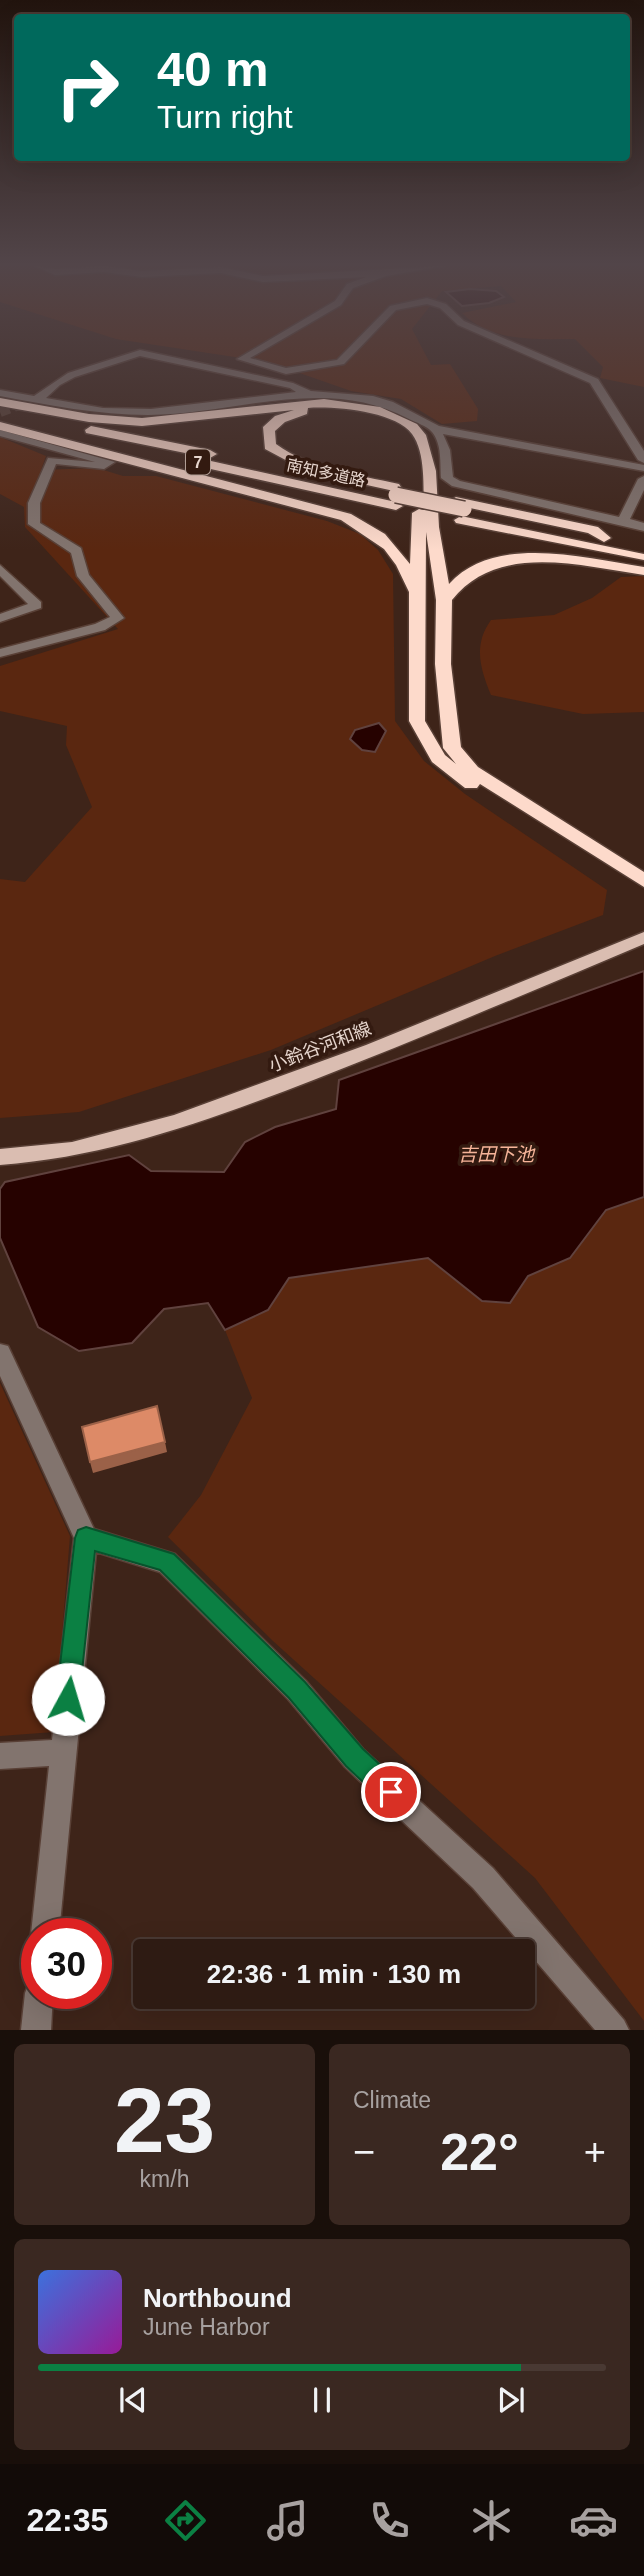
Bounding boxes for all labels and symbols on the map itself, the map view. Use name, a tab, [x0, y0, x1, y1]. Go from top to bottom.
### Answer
road number: 7	[186, 449, 210, 475]
street label: 南知多道路	[285, 456, 367, 490]
street label: 小鈴谷河和線	[266, 1018, 374, 1076]
water label: 吉田下池	[458, 1144, 536, 1165]
position arrow	[31, 1662, 105, 1736]
pin	[361, 1762, 421, 1822]
speed limit sign: 30	[21, 1918, 112, 2009]

